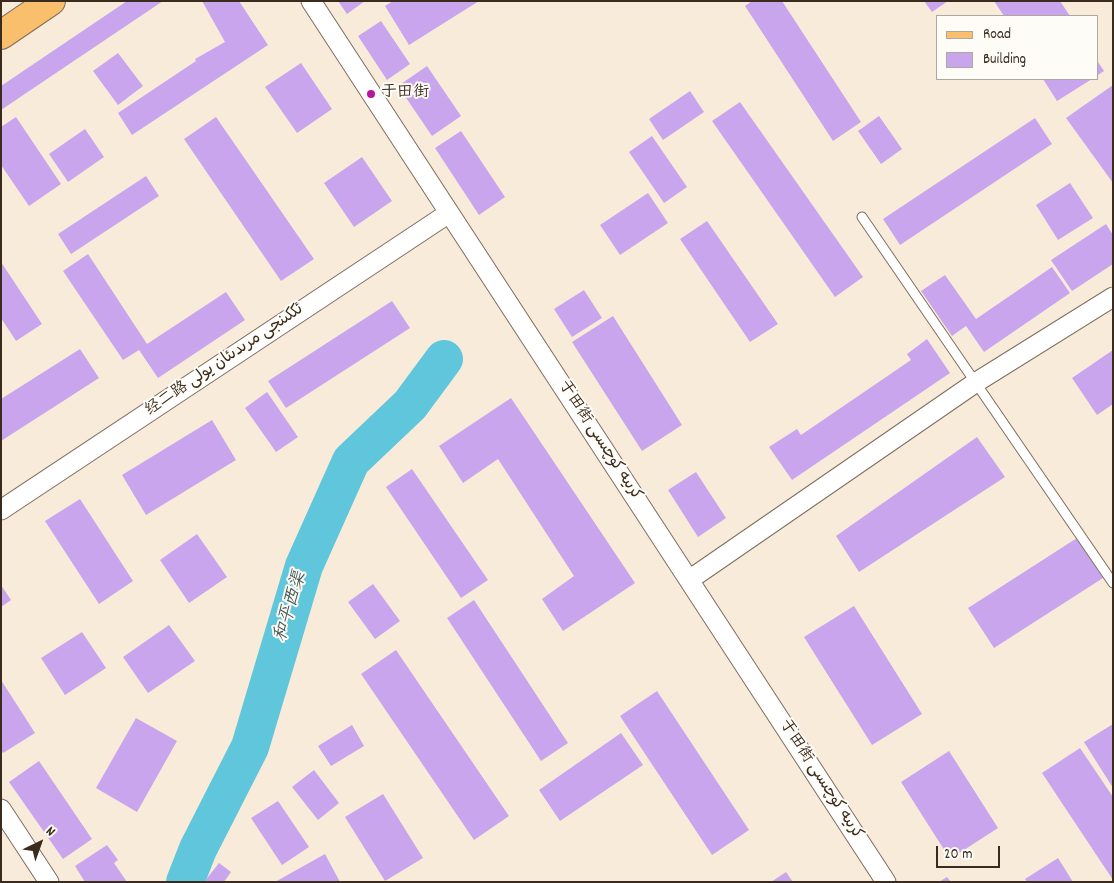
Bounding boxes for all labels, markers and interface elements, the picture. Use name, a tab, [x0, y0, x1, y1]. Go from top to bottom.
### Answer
legend	[936, 15, 1099, 80]
text: Road	[983, 24, 1011, 46]
text: Building	[983, 49, 1026, 71]
place label: 于田街	[381, 84, 429, 104]
marker: 于田街	[365, 88, 377, 100]
street label: 经二路 ئككىنجى مرىدىئان يولى	[142, 301, 308, 421]
street label: 于田街 كرىيە كوچىسى	[553, 377, 645, 505]
water label: 和平西渠	[271, 569, 313, 645]
street label: 于田街 كرىيە كوچىسى	[774, 716, 866, 844]
north arrow	[15, 818, 65, 868]
text: N	[41, 822, 59, 842]
scale bar	[939, 836, 1003, 868]
text: 20 m	[944, 844, 972, 866]

